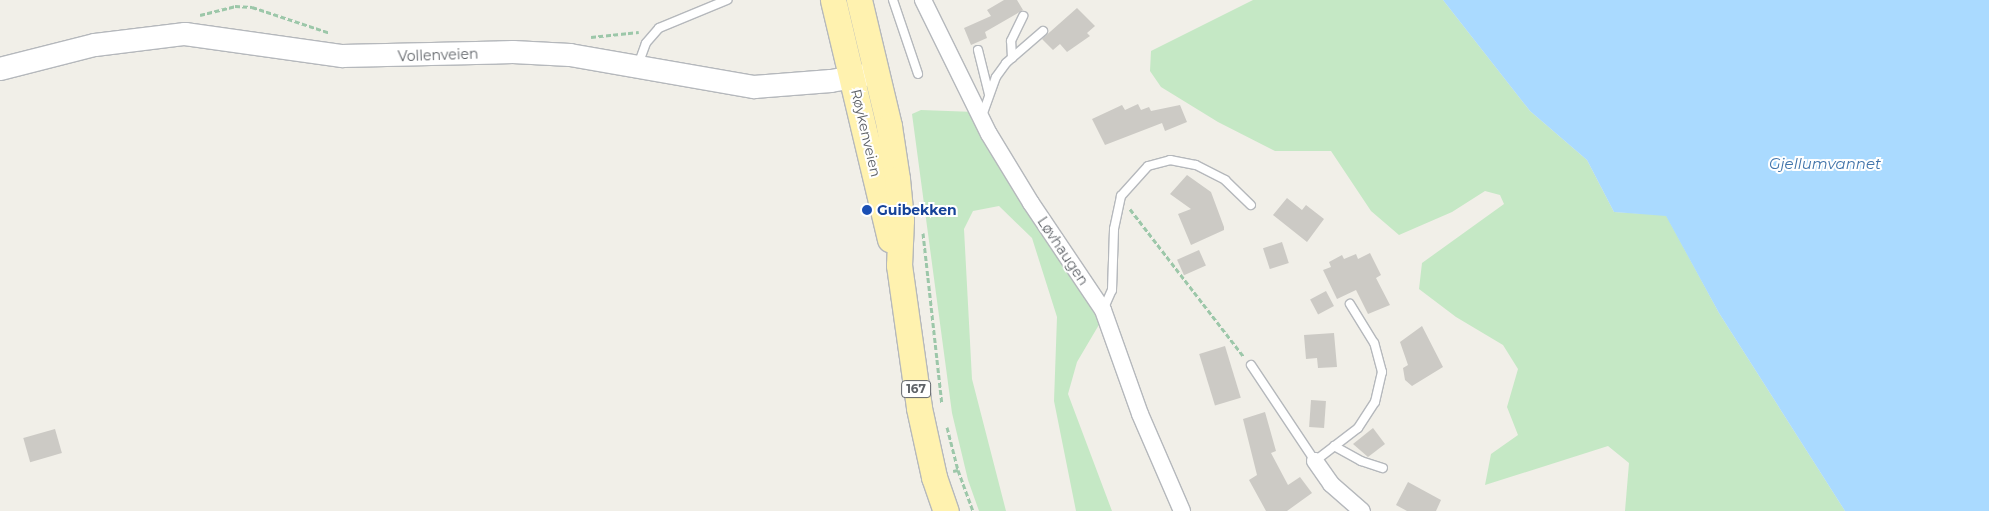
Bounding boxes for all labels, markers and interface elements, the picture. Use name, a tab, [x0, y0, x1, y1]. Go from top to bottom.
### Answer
street label: Vollenveien	[397, 45, 479, 65]
street label: Røykenveien	[848, 87, 884, 179]
water label: Gjellumvannet	[1769, 155, 1881, 173]
place label: Guibekken	[877, 202, 957, 218]
marker: Guibekken	[861, 204, 873, 216]
street label: Løvhaugen	[1034, 214, 1092, 288]
road number: 167	[901, 379, 931, 398]

